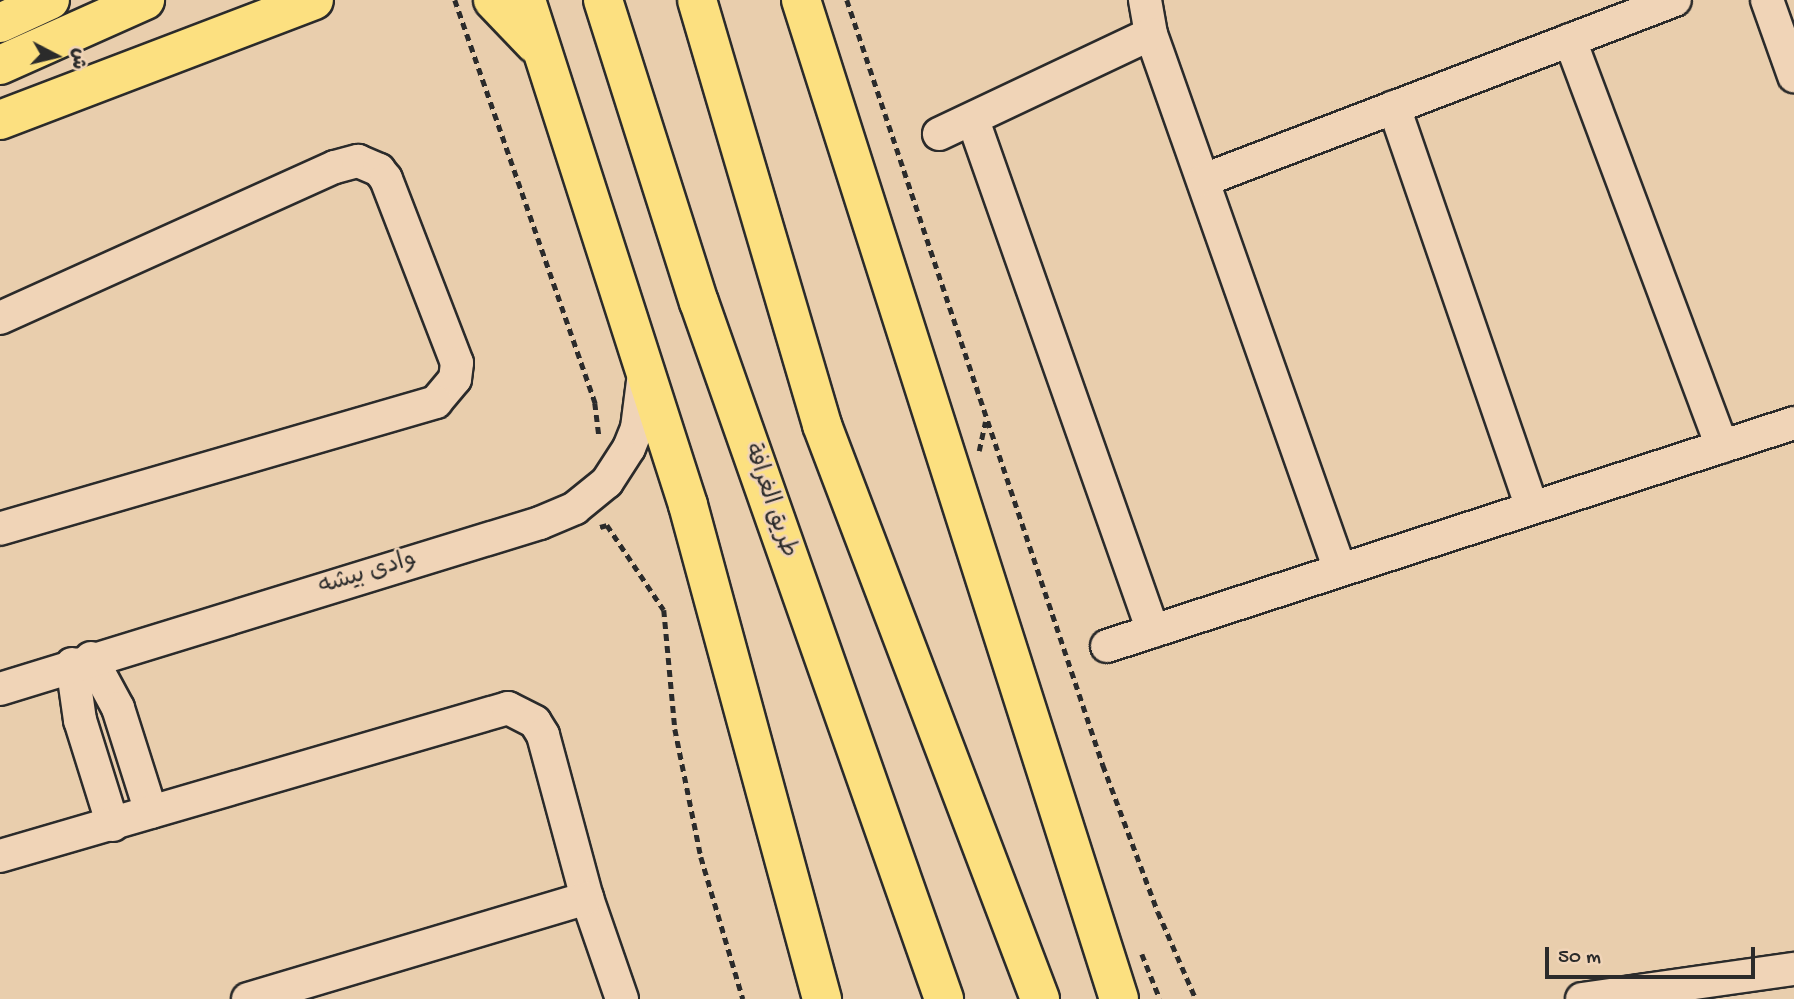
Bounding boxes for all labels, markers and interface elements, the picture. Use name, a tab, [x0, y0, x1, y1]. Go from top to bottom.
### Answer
north arrow	[21, 21, 91, 91]
text: ش	[65, 47, 90, 70]
street label: طريق الغرافة	[736, 440, 802, 562]
street label: وادى بيشه	[315, 545, 421, 603]
scale bar	[1549, 932, 1759, 976]
text: 50 m	[1558, 946, 1601, 971]

